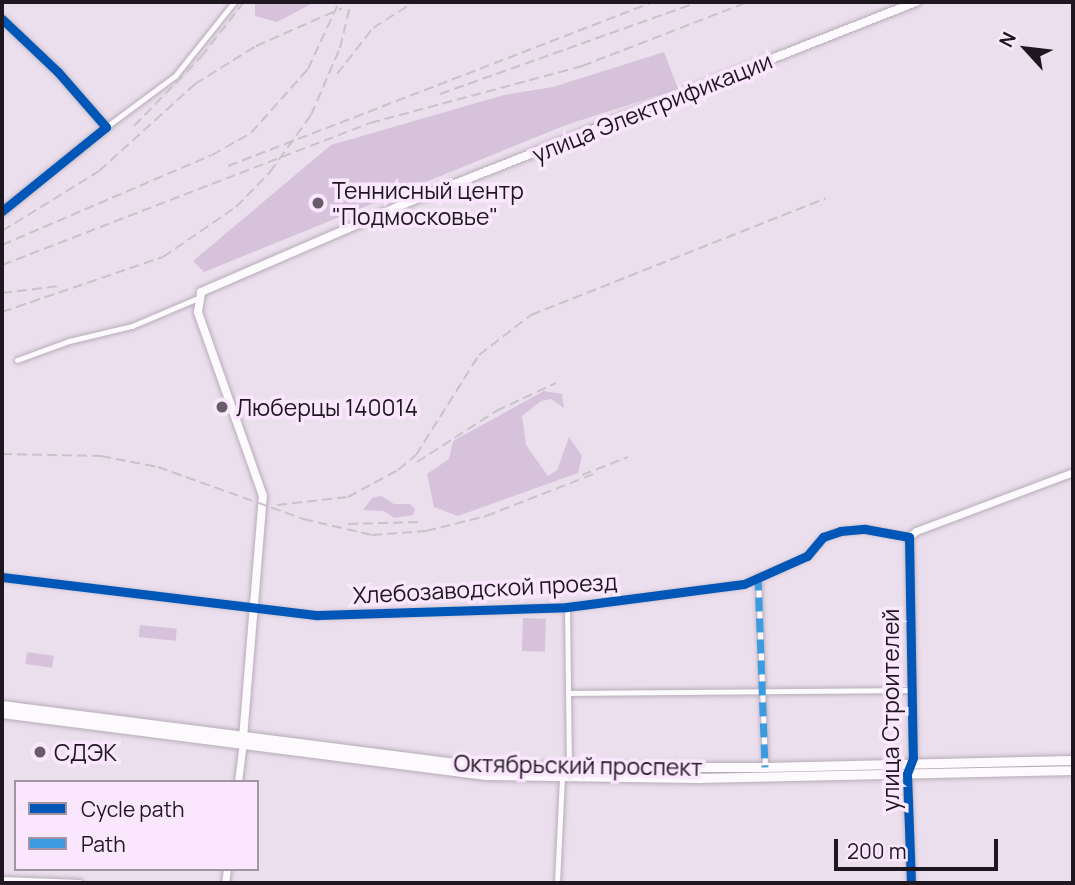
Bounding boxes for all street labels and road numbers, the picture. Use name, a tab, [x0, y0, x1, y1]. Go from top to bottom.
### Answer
street label: улица Электрификации	[528, 46, 776, 168]
street label: Хлебозаводской проезд	[352, 567, 618, 609]
street label: улица Строителей	[876, 609, 904, 811]
street label: Октябрьский проспект	[453, 749, 703, 781]

